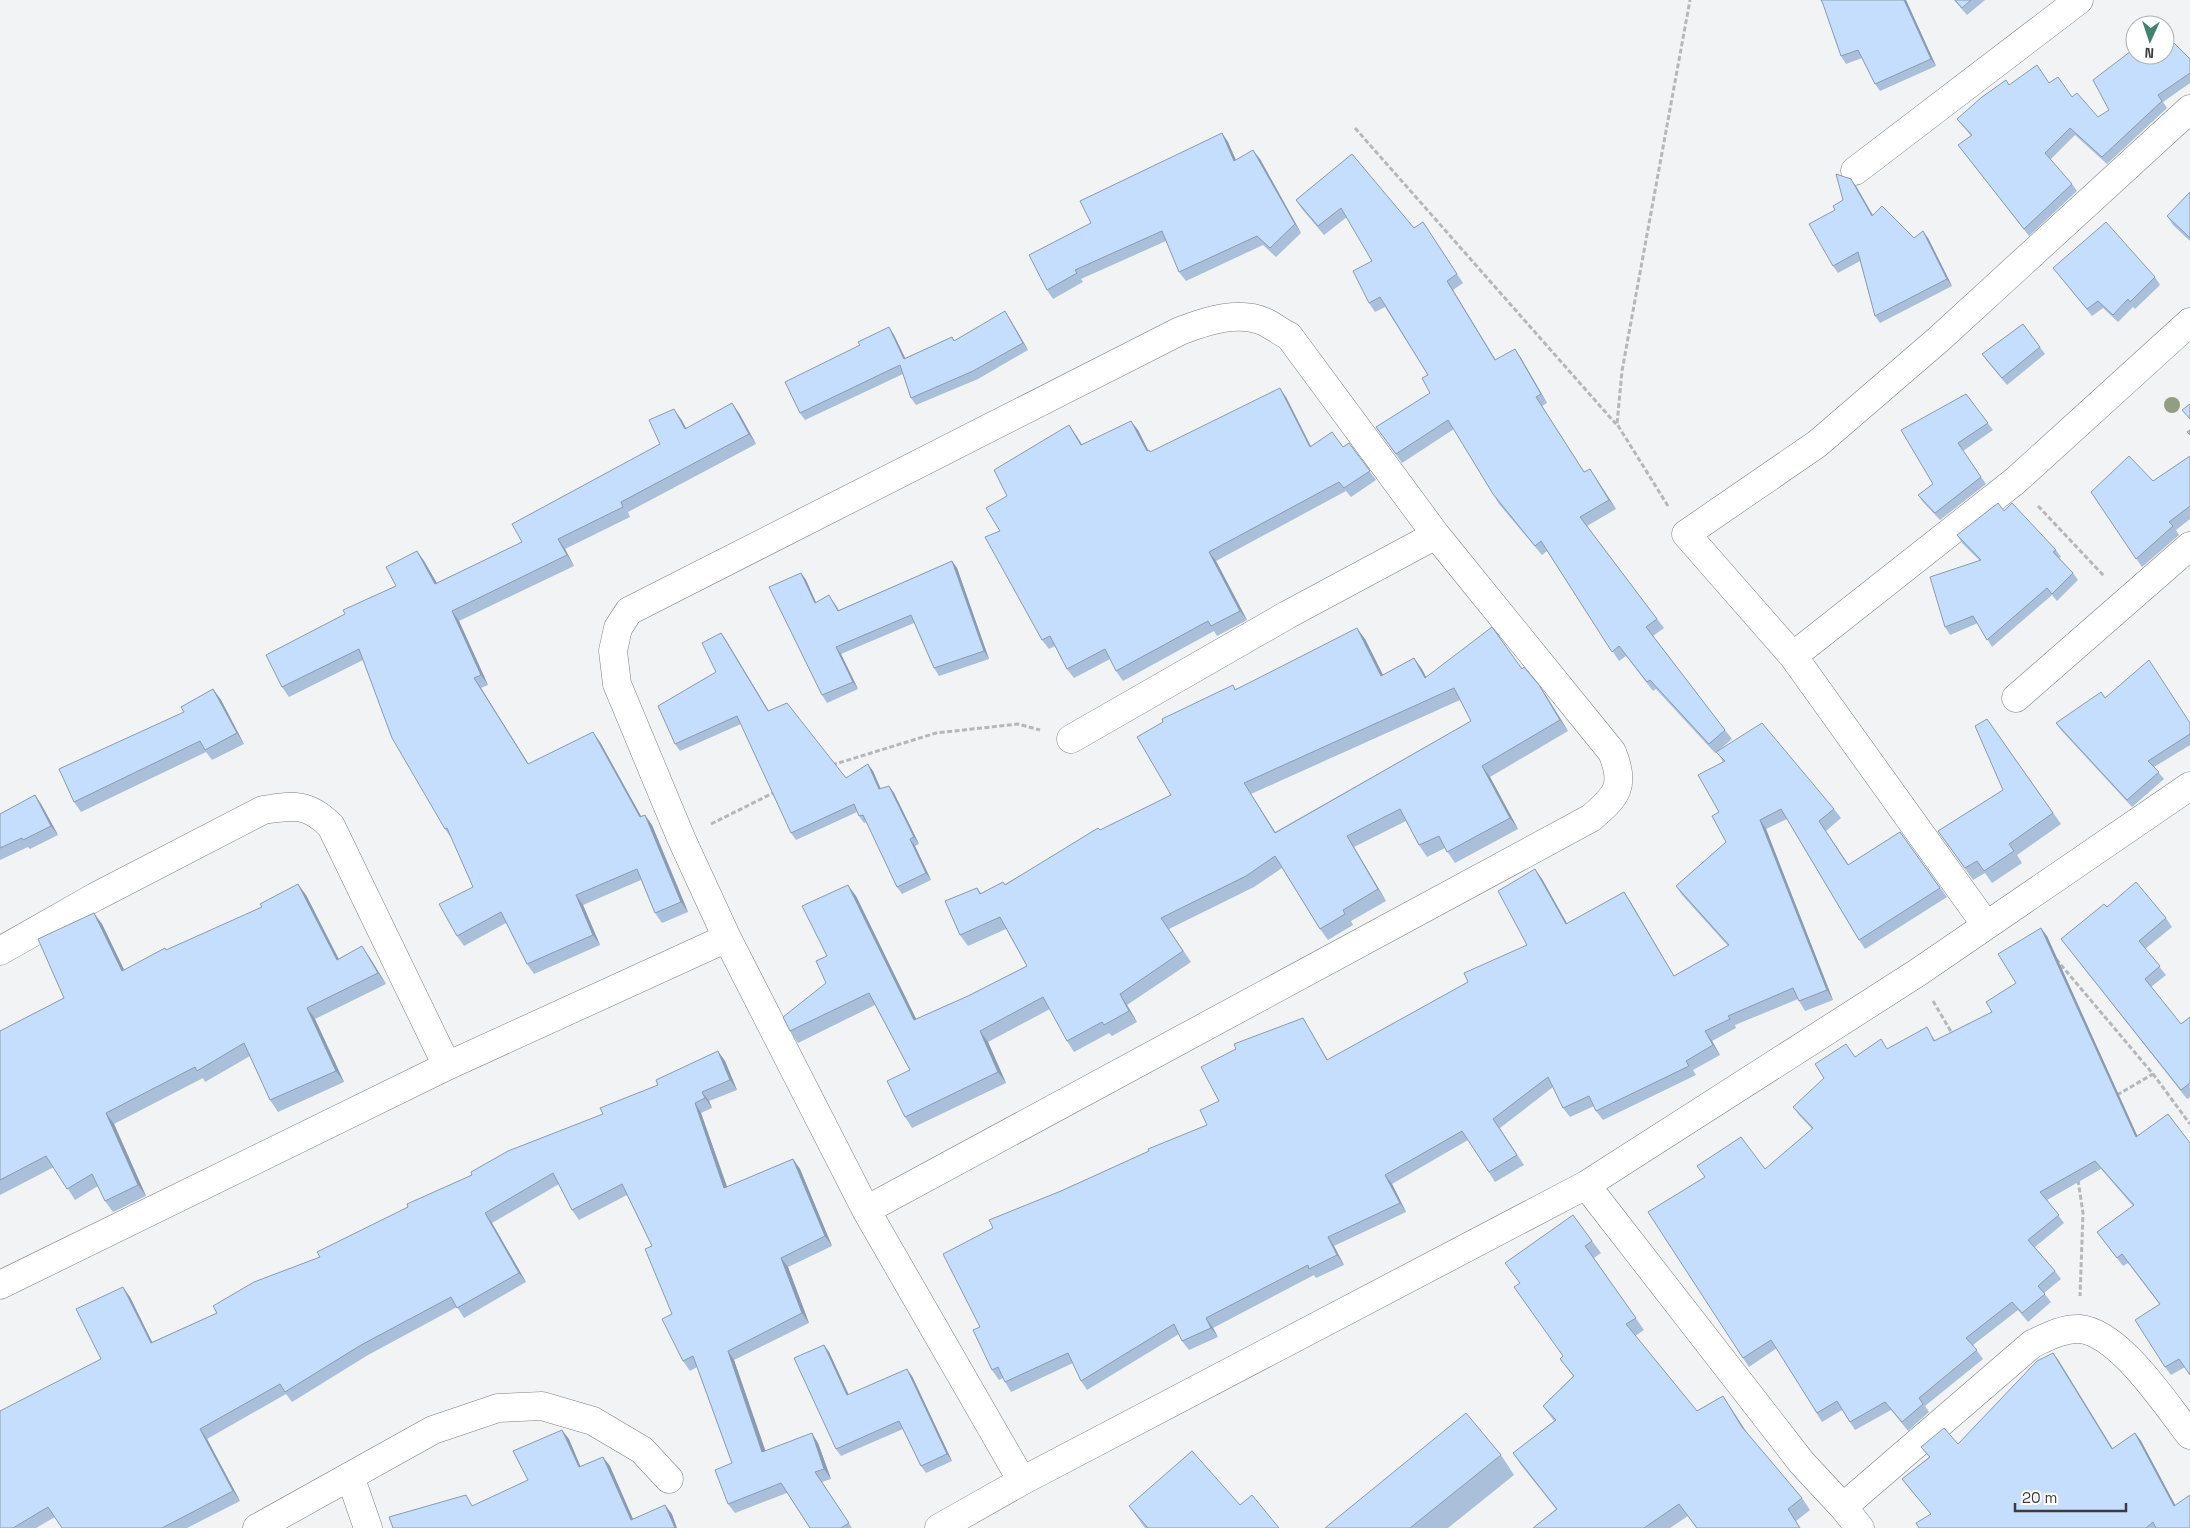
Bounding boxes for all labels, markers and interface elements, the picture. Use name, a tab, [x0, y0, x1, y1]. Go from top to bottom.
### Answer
north arrow	[2125, 15, 2175, 65]
text: N	[2144, 44, 2154, 62]
scale bar	[2015, 1480, 2126, 1512]
text: 20 m	[2022, 1488, 2057, 1507]

